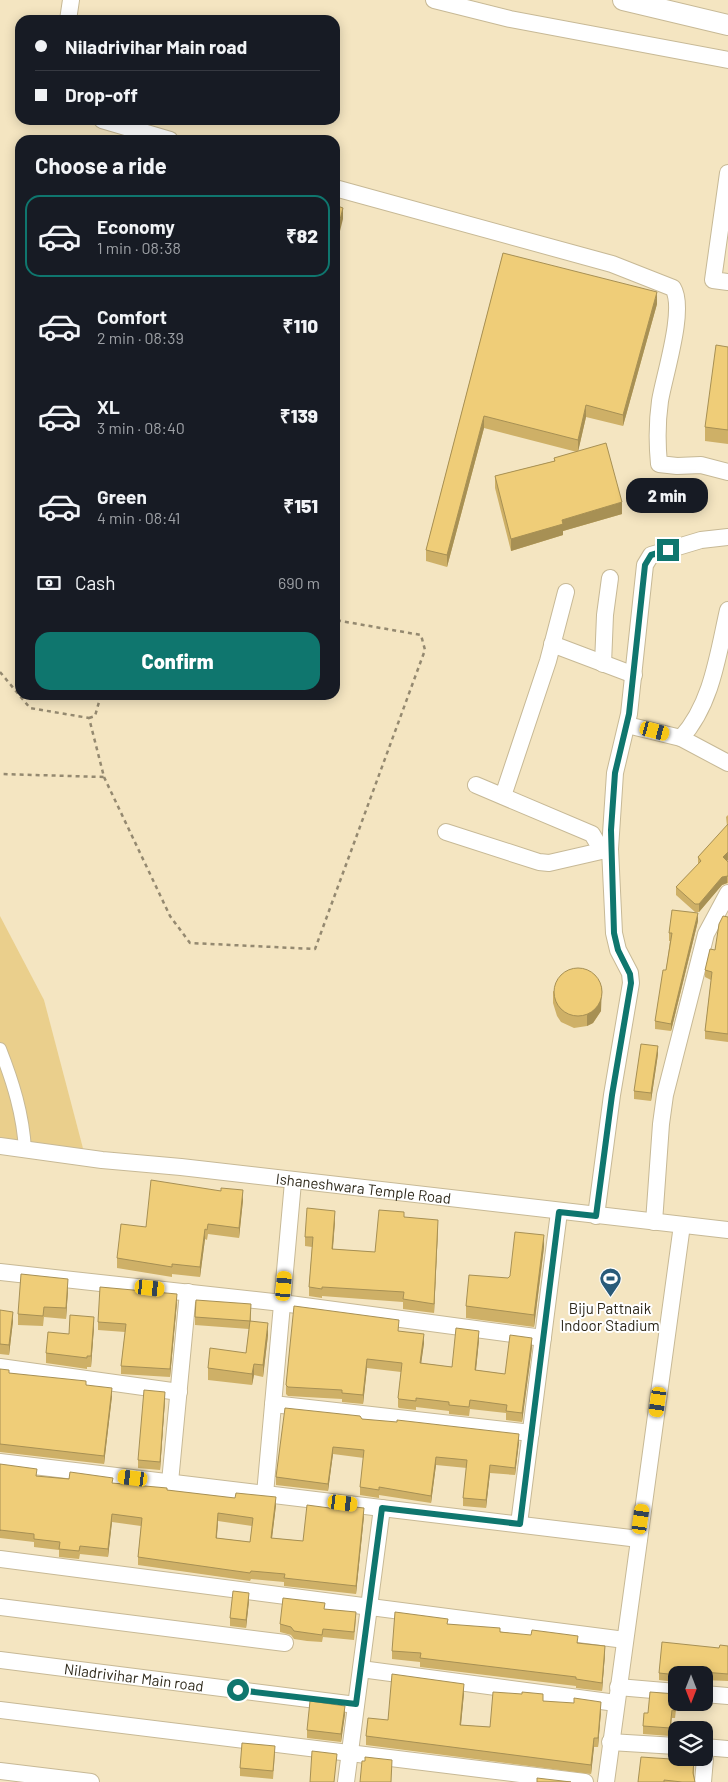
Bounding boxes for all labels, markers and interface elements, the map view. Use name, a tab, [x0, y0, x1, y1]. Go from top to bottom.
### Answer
text: Niladrivihar Main road	[65, 35, 247, 58]
text: Drop-off	[65, 83, 138, 106]
text: Choose a ride	[35, 152, 167, 178]
icon: car	[37, 214, 82, 259]
text: Economy	[97, 215, 175, 238]
text: ₹82	[286, 224, 318, 247]
text: 1 min · 08:38	[97, 238, 181, 257]
icon: car	[37, 304, 82, 349]
text: Comfort	[97, 305, 167, 328]
text: ₹110	[283, 314, 318, 337]
text: 2 min · 08:39	[97, 328, 184, 347]
icon: car	[37, 394, 82, 439]
text: XL	[97, 395, 120, 418]
text: ₹139	[280, 404, 318, 427]
text: 3 min · 08:40	[97, 418, 185, 437]
callout: 2 min	[627, 478, 709, 512]
icon: car	[37, 484, 82, 529]
text: Green	[97, 485, 147, 508]
text: 2 min	[648, 486, 686, 505]
text: ₹151	[283, 494, 318, 517]
text: 4 min · 08:41	[97, 508, 180, 527]
route end	[657, 539, 679, 561]
icon: cash	[35, 569, 63, 597]
text: Cash	[75, 571, 116, 594]
text: 690 m	[278, 573, 320, 592]
button: Confirm	[35, 632, 320, 690]
car	[638, 720, 671, 742]
street label: Ishaneshwara Temple Road	[275, 1169, 452, 1207]
sports icon: Biju Pattnaik Indoor Stadium	[598, 1267, 622, 1298]
car	[275, 1270, 292, 1302]
car	[134, 1279, 165, 1297]
place label: Biju Pattnaik Indoor Stadium	[560, 1299, 660, 1334]
car	[648, 1386, 667, 1418]
car	[117, 1469, 148, 1487]
car	[327, 1494, 358, 1512]
car	[631, 1503, 650, 1535]
street label: Niladrivihar Main road	[63, 1659, 205, 1695]
north arrow	[668, 1666, 712, 1711]
map controls	[668, 1666, 713, 1766]
route start	[227, 1679, 249, 1701]
button: layers	[668, 1721, 713, 1766]

